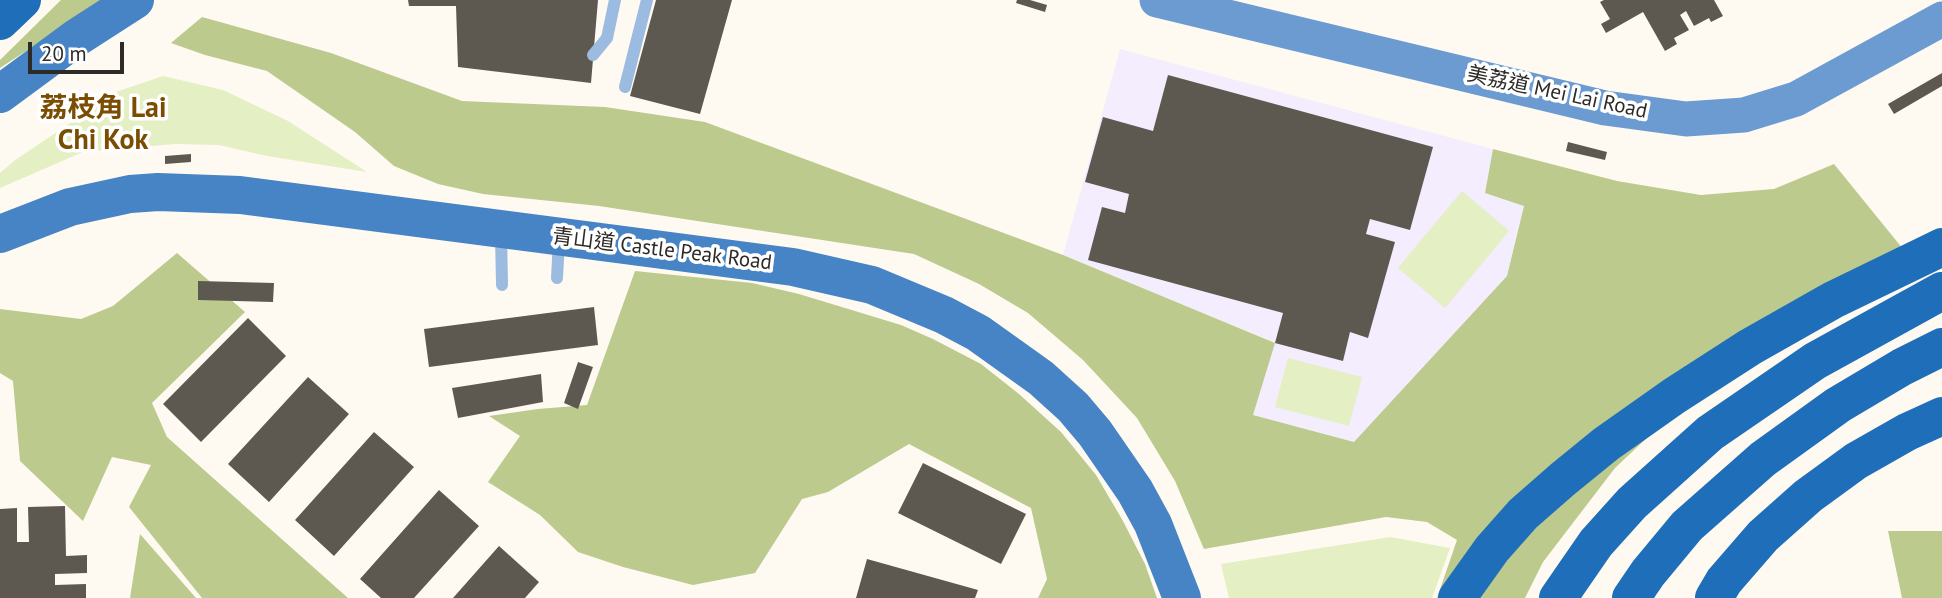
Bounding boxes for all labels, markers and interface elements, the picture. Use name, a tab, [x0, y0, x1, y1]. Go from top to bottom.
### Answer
scale bar	[32, 28, 128, 72]
text: 20 m	[41, 40, 87, 67]
street label: 美荔道 Mei Lai Road	[1465, 62, 1649, 124]
district label: 荔枝角 Lai Chi Kok	[40, 92, 166, 158]
street label: 青山道 Castle Peak Road	[551, 224, 773, 276]

